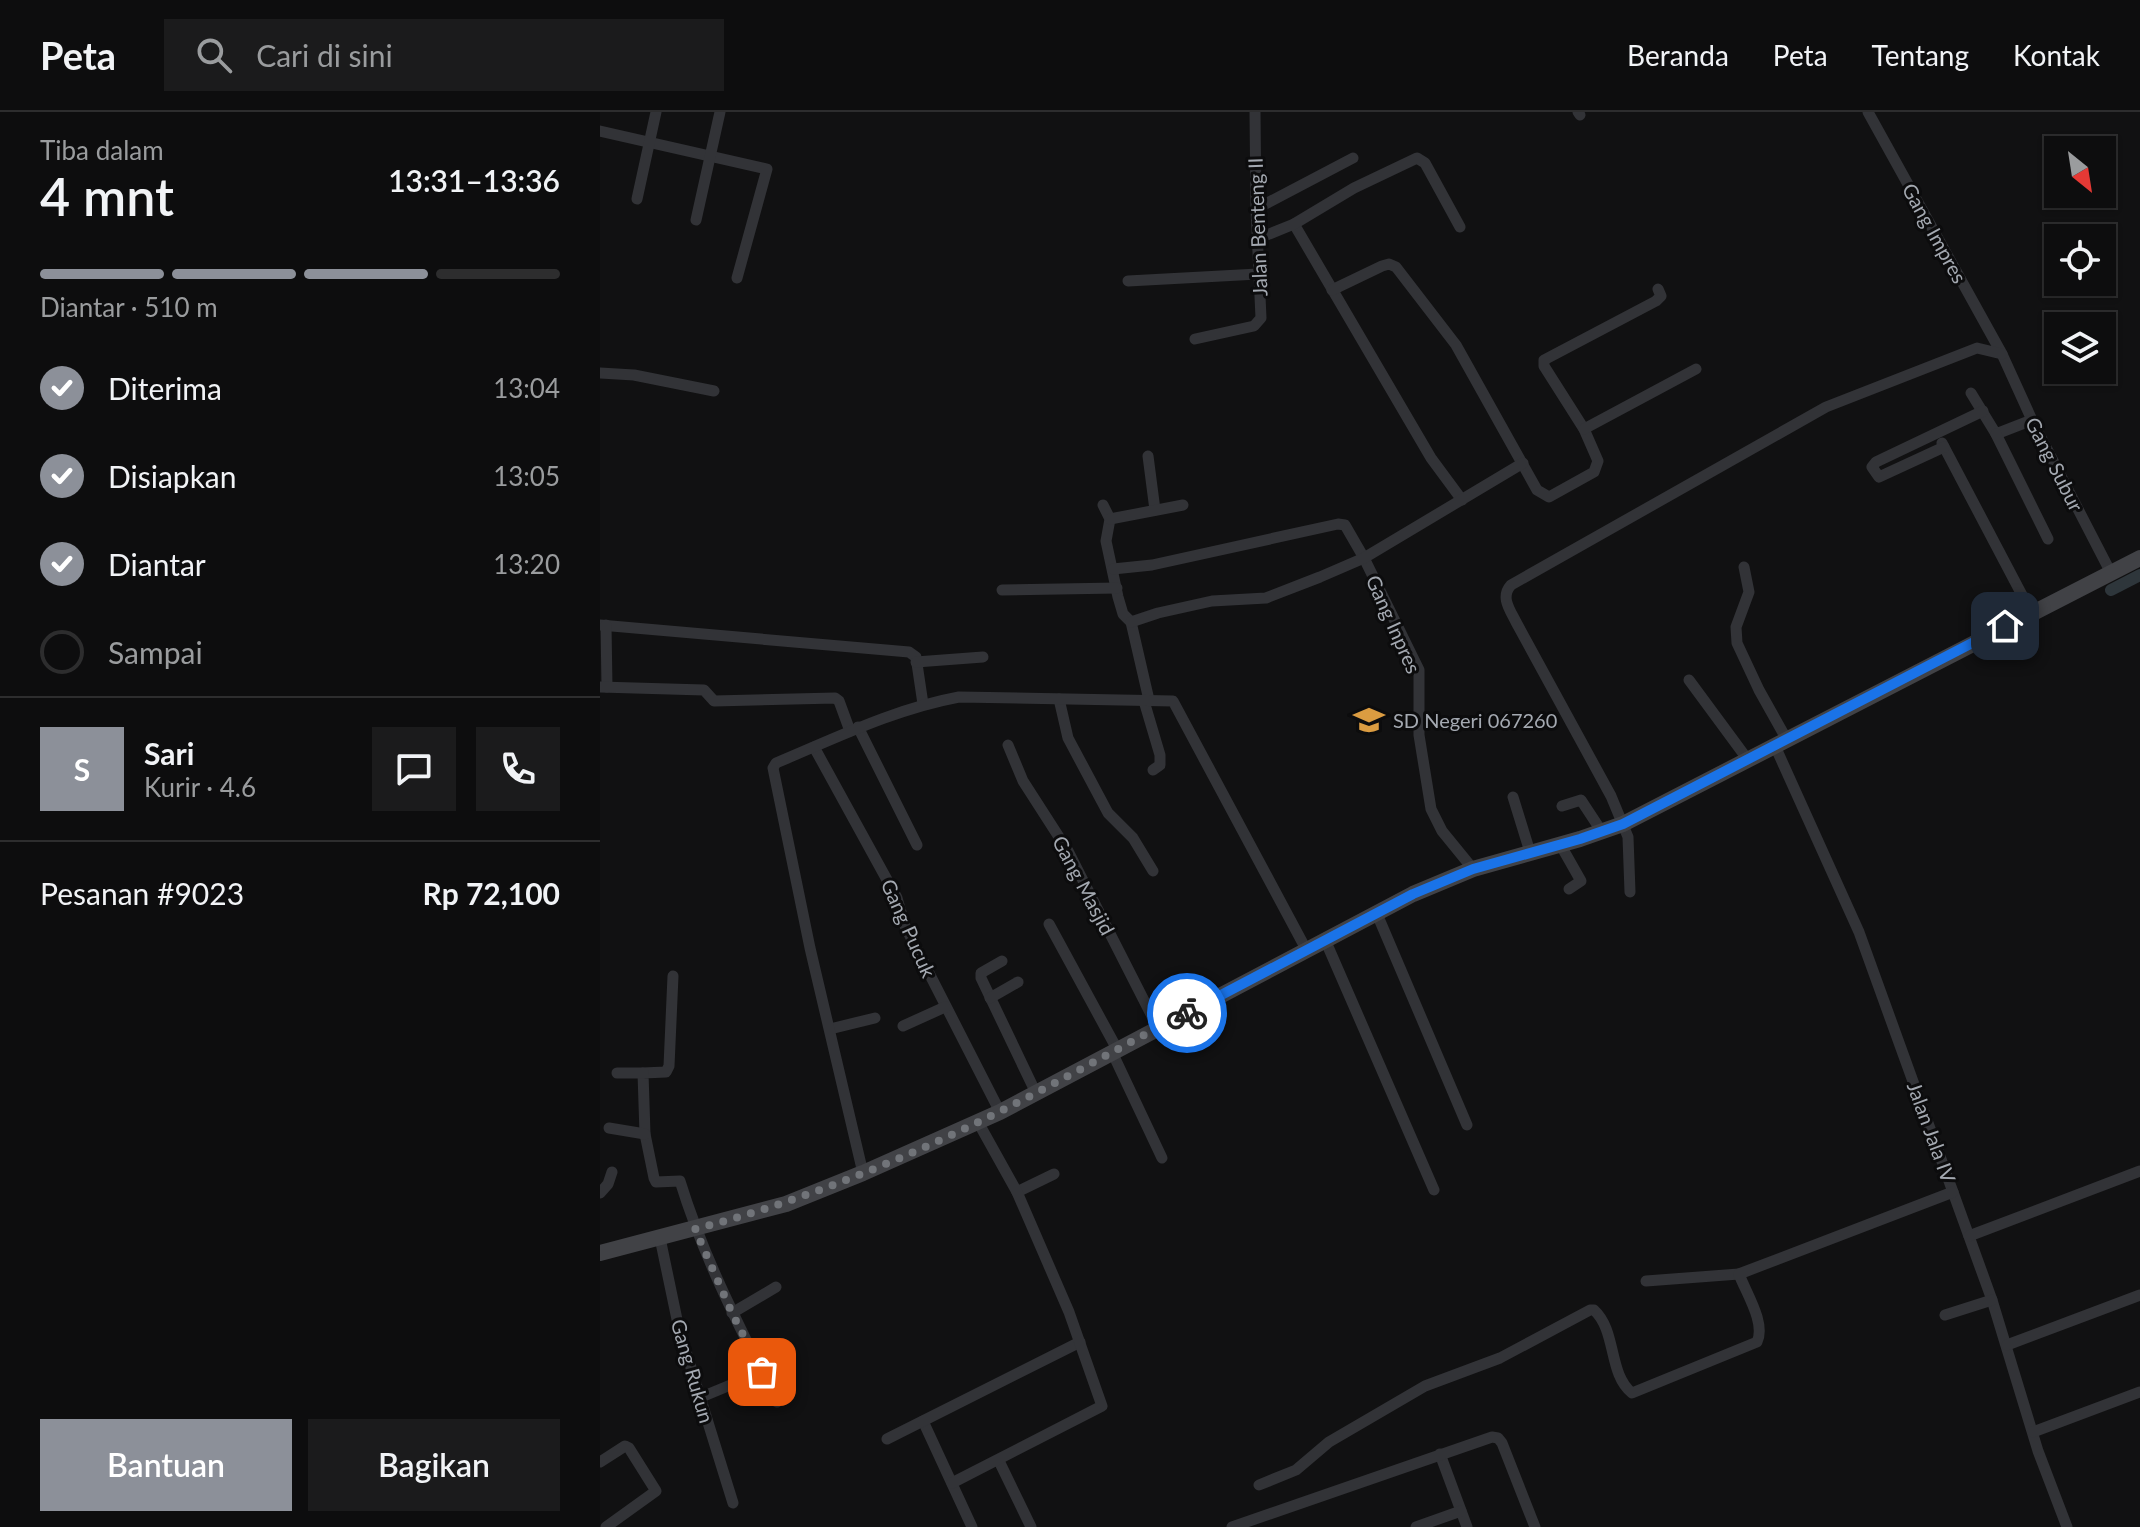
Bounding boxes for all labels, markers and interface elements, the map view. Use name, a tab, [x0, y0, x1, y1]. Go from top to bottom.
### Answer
search box	[164, 19, 724, 91]
text: Peta	[40, 32, 116, 78]
icon: search	[192, 33, 236, 77]
text: Cari di sini	[256, 37, 393, 73]
text: Beranda	[1627, 38, 1729, 72]
text: Peta	[1773, 38, 1828, 72]
text: Tentang	[1872, 38, 1969, 72]
text: Kontak	[2013, 38, 2100, 72]
text: Tiba dalam	[40, 134, 164, 166]
north arrow	[2044, 136, 2116, 208]
map controls	[2044, 136, 2116, 384]
street label: Jalan Benteng II	[1243, 157, 1271, 297]
text: 13:31–13:36	[388, 162, 560, 198]
text: 4 mnt	[40, 165, 174, 227]
street label: Gang Impres	[1898, 179, 1972, 287]
button: locate	[2044, 224, 2116, 296]
text: Diantar · 510 m	[40, 291, 218, 323]
button: layers	[2044, 312, 2116, 384]
icon: check	[40, 366, 84, 410]
text: Diterima	[108, 370, 222, 406]
text: 13:04	[493, 372, 560, 404]
street label: Gang Subur	[2021, 413, 2089, 516]
icon: check	[40, 454, 84, 498]
text: Disiapkan	[108, 458, 237, 494]
text: 13:05	[493, 460, 560, 492]
icon: check	[40, 542, 84, 586]
text: Diantar	[108, 546, 206, 582]
text: 13:20	[493, 548, 560, 580]
street label: Gang Inpres	[1362, 571, 1426, 677]
pin	[1971, 592, 2039, 660]
icon: home	[1983, 604, 2027, 648]
text: Sampai	[108, 634, 203, 670]
school or university icon: SD Negeri 067260	[1352, 703, 1386, 737]
place label: SD Negeri 067260	[1393, 708, 1557, 732]
button: chat	[372, 727, 456, 811]
button: phone	[476, 727, 560, 811]
text: Sari	[144, 735, 194, 771]
text: S	[74, 751, 90, 787]
text: Kurir · 4.6	[144, 771, 256, 803]
street label: Gang Masjid	[1048, 831, 1120, 939]
text: Pesanan #9023	[40, 875, 244, 911]
text: Rp 72,100	[423, 875, 560, 911]
street label: Gang Pucuk	[877, 875, 942, 982]
courier	[1147, 973, 1227, 1053]
icon: bike	[1165, 991, 1209, 1035]
street label: Jalan Jala IV	[1903, 1078, 1961, 1186]
street label: Gang Rukun	[667, 1316, 719, 1426]
pin	[728, 1338, 796, 1406]
icon: bag	[740, 1350, 784, 1394]
button: Bantuan	[40, 1419, 292, 1511]
button: Bagikan	[308, 1419, 560, 1511]

